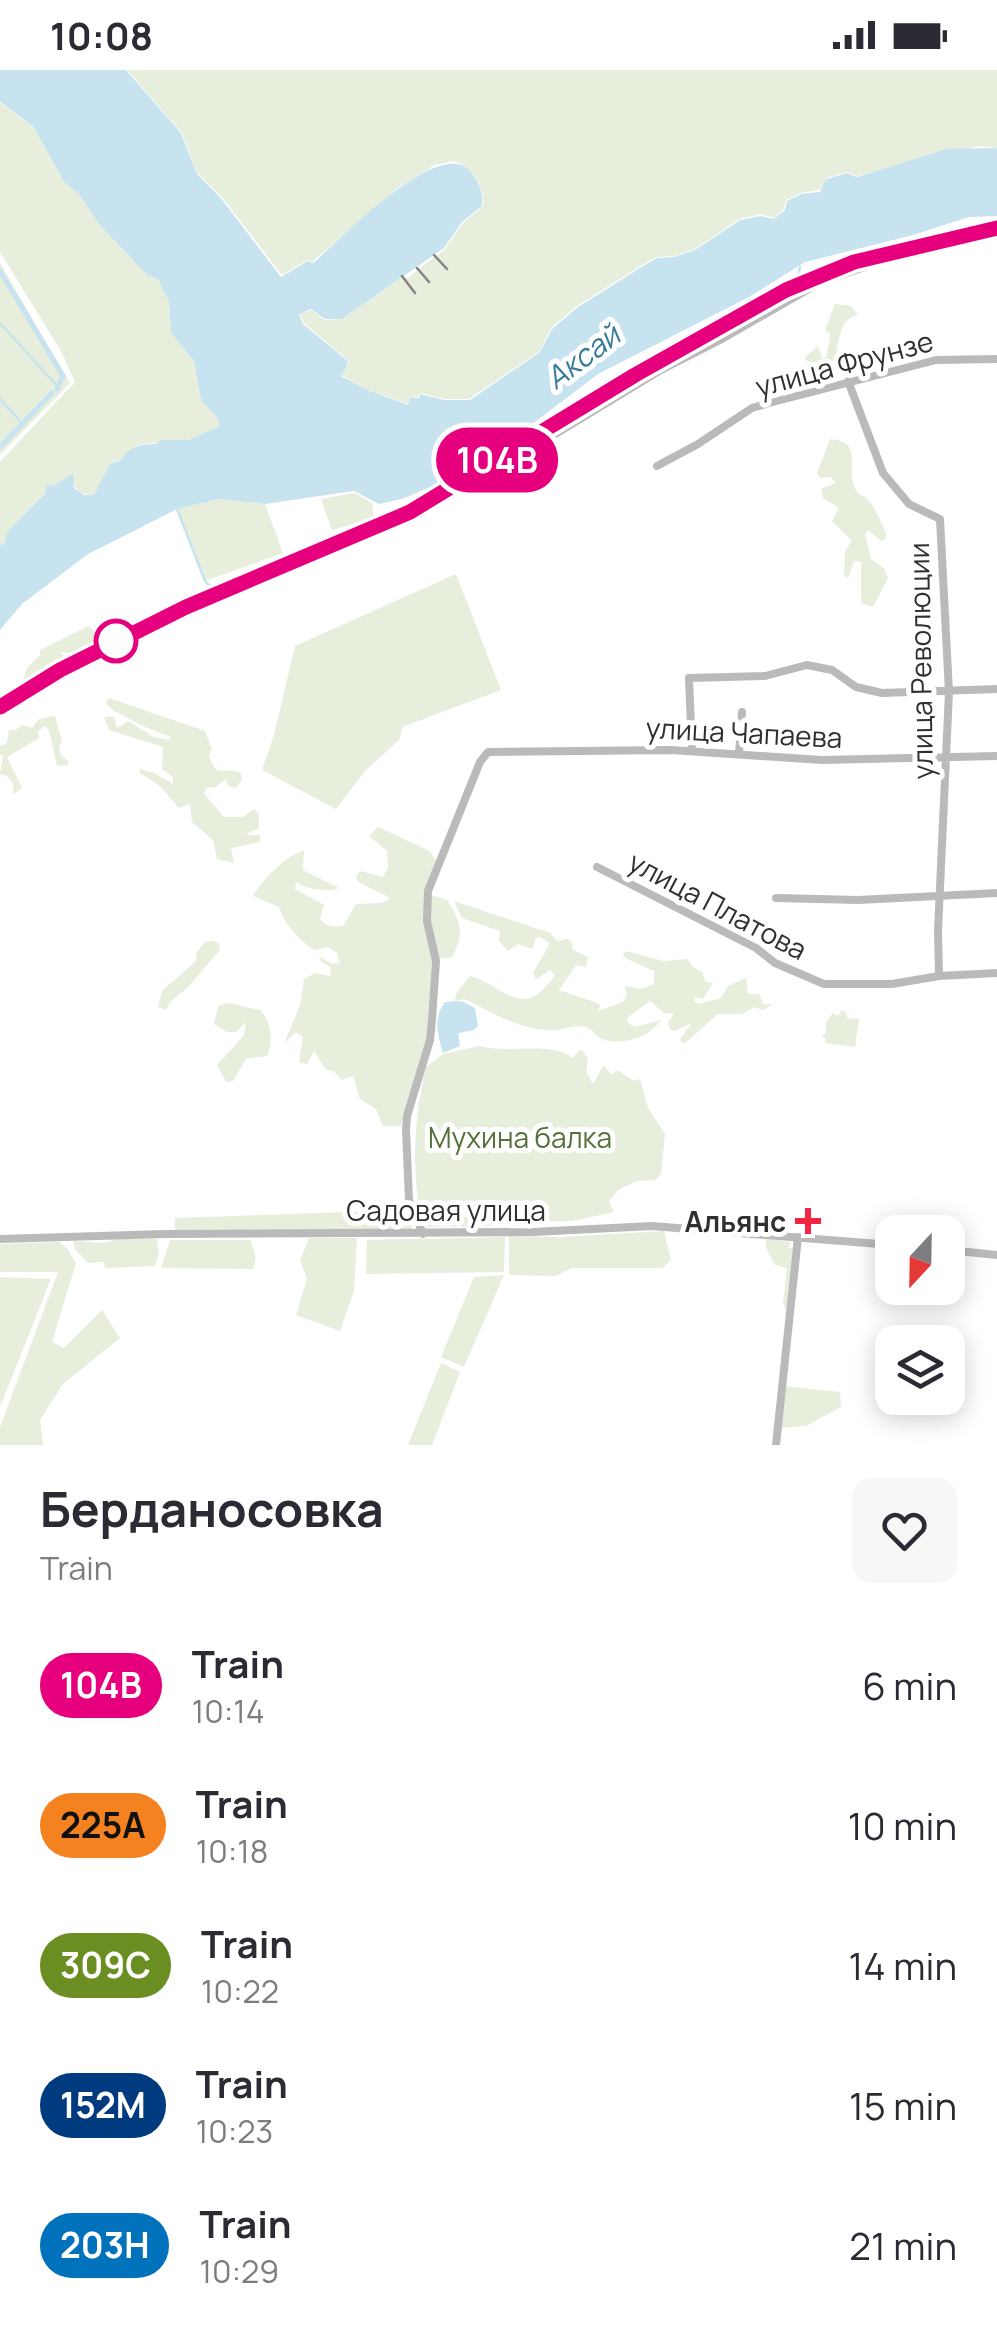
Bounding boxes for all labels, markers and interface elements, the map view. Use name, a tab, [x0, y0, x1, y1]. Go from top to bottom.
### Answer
text: 10:08	[50, 9, 153, 61]
water label: Аксай	[536, 313, 630, 398]
street label: улица Фрунзе	[751, 321, 937, 405]
line badge: 104В	[427, 428, 567, 492]
text: 104В	[456, 436, 538, 484]
street label: улица Революции	[899, 542, 941, 780]
unlabelled marker	[95, 620, 137, 662]
street label: улица Чапаева	[645, 708, 843, 756]
street label: улица Платова	[622, 842, 814, 968]
park label: Мухина балка	[428, 1118, 612, 1156]
street label: Садовая улица	[346, 1191, 546, 1229]
place label: Альянс	[684, 1202, 786, 1240]
marker: Альянс	[795, 1208, 821, 1234]
north arrow	[875, 1215, 965, 1305]
map controls	[875, 1215, 965, 1415]
button: layers	[875, 1325, 965, 1415]
text: Берданосовка	[40, 1476, 384, 1541]
button: heart	[852, 1478, 957, 1583]
text: Train	[40, 1546, 113, 1590]
text: Train	[192, 1637, 284, 1689]
text: 6 min	[862, 1659, 957, 1711]
text: 104В	[60, 1661, 142, 1709]
text: 10:14	[192, 1689, 265, 1733]
text: Train	[196, 1777, 288, 1829]
text: 10 min	[848, 1799, 957, 1851]
text: 225А	[60, 1801, 146, 1849]
text: 10:18	[196, 1829, 268, 1873]
text: Train	[201, 1917, 293, 1969]
text: 14 min	[849, 1939, 957, 1991]
text: 309С	[60, 1941, 151, 1989]
text: 10:22	[201, 1969, 279, 2013]
text: Train	[196, 2057, 288, 2109]
text: 15 min	[849, 2079, 957, 2131]
text: 152М	[60, 2081, 146, 2129]
text: 10:23	[196, 2109, 273, 2153]
text: Train	[199, 2197, 292, 2249]
text: 21 min	[849, 2219, 957, 2271]
text: 203Н	[60, 2221, 149, 2269]
text: 10:29	[199, 2249, 279, 2293]

